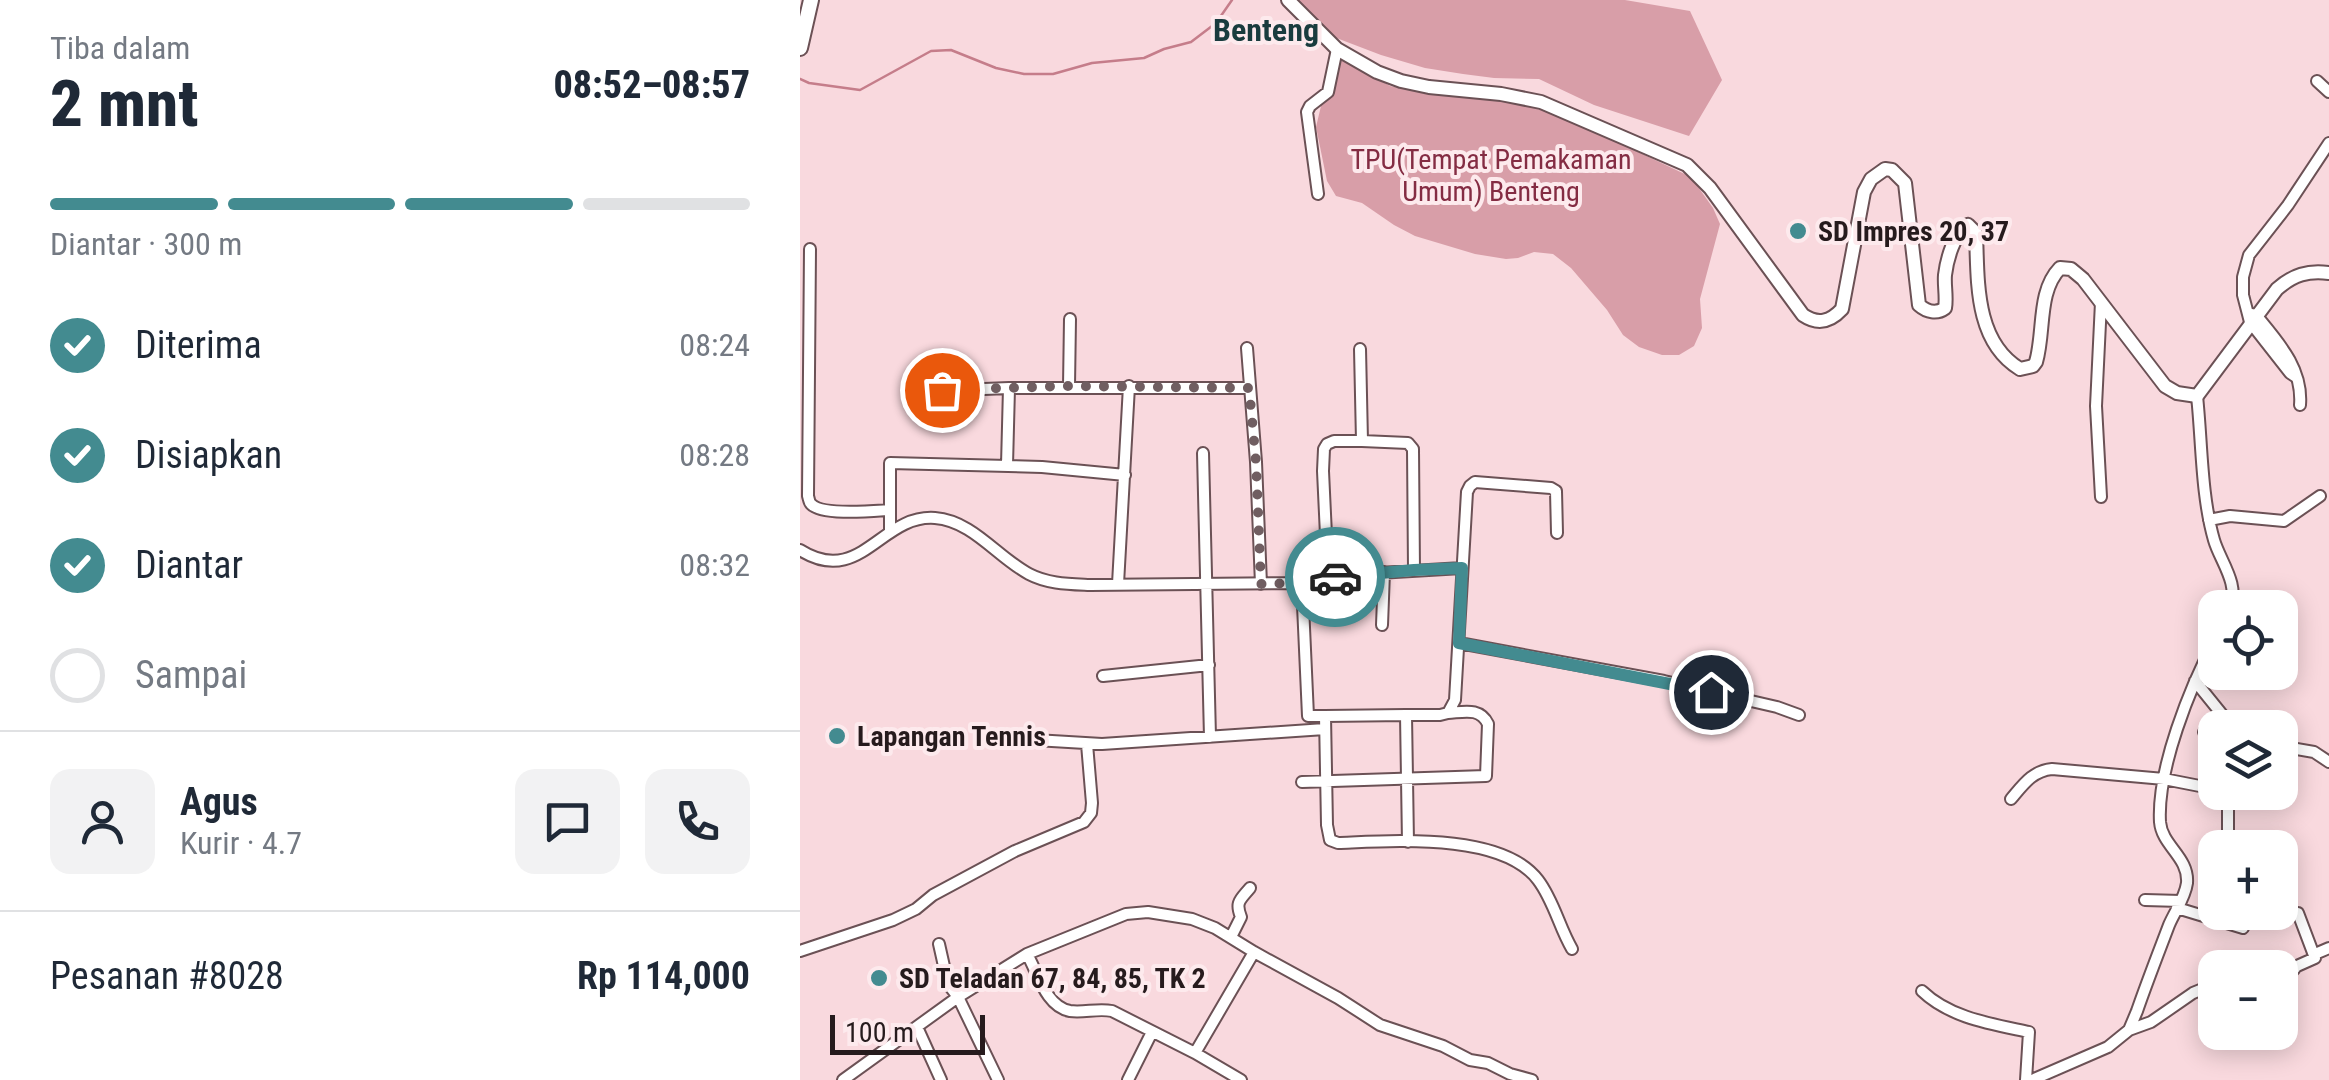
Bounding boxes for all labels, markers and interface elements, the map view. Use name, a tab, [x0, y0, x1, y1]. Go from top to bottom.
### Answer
district label: Benteng	[1213, 11, 1319, 49]
text: Tiba dalam	[50, 29, 190, 67]
text: 08:52–08:57	[553, 63, 750, 107]
text: 2 mnt	[50, 66, 198, 142]
park label: TPU(Tempat Pemakaman Umum) Benteng	[1350, 143, 1632, 208]
place label: SD Impres 20, 37	[1818, 215, 2009, 248]
marker: SD Impres 20, 37	[1787, 220, 1809, 242]
text: Diantar · 300 m	[50, 225, 242, 263]
icon: check	[50, 318, 105, 373]
text: Diterima	[135, 323, 262, 367]
text: 08:24	[679, 326, 750, 364]
pin	[900, 348, 985, 433]
icon: bag	[915, 363, 970, 418]
icon: check	[50, 428, 105, 483]
text: Disiapkan	[135, 433, 282, 477]
text: 08:28	[679, 436, 750, 474]
courier	[1285, 527, 1385, 627]
icon: check	[50, 538, 105, 593]
text: Diantar	[135, 543, 243, 587]
text: 08:32	[679, 546, 750, 584]
icon: car	[1308, 550, 1363, 605]
map controls	[2198, 590, 2298, 1050]
button: locate	[2198, 590, 2298, 690]
pin	[1669, 650, 1754, 735]
text: Sampai	[135, 653, 247, 697]
icon: home	[1684, 665, 1739, 720]
button: layers	[2198, 710, 2298, 810]
place label: Lapangan Tennis	[857, 720, 1046, 753]
marker: Lapangan Tennis	[826, 725, 848, 747]
button: person	[50, 769, 155, 874]
button: chat	[515, 769, 620, 874]
button: phone	[645, 769, 750, 874]
text: Agus	[180, 780, 258, 824]
text: Kurir · 4.7	[180, 824, 302, 862]
button: +	[2198, 830, 2298, 930]
button: −	[2198, 950, 2298, 1050]
text: Pesanan #8028	[50, 954, 284, 998]
text: Rp 114,000	[577, 954, 750, 998]
place label: SD Teladan 67, 84, 85, TK 2	[899, 962, 1206, 995]
marker: SD Teladan 67, 84, 85, TK 2	[868, 967, 890, 989]
scale bar	[830, 1010, 985, 1054]
text: 100 m	[845, 1016, 914, 1049]

